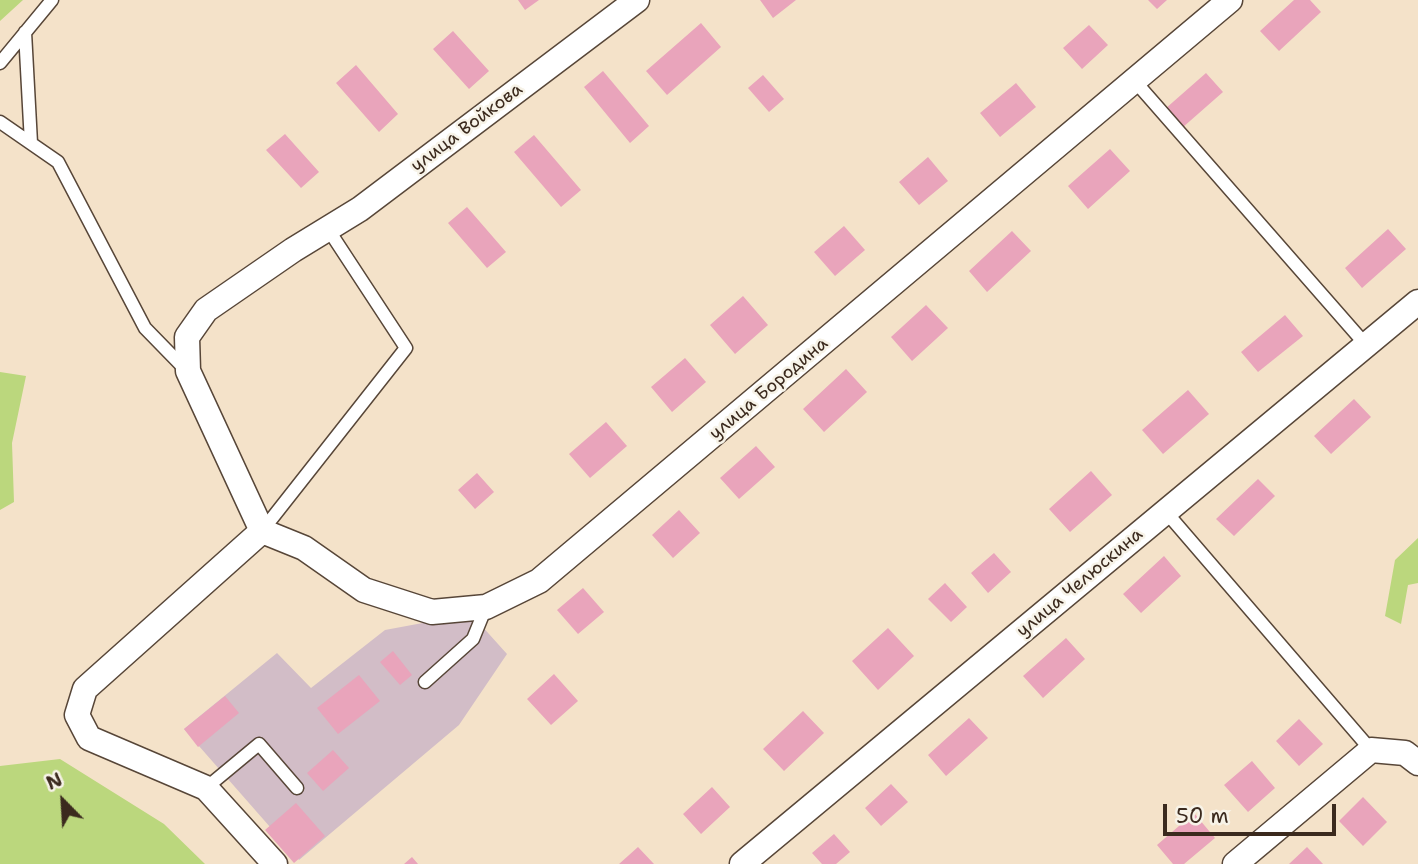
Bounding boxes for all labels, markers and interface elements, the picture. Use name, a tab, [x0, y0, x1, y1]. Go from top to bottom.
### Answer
street label: улица Войкова	[407, 79, 527, 177]
street label: улица Бородина	[705, 333, 833, 445]
street label: улица Челюскина	[1013, 524, 1147, 642]
north arrow	[28, 766, 98, 836]
text: N	[42, 767, 66, 796]
scale bar	[1166, 790, 1339, 834]
text: 50 m	[1176, 802, 1229, 830]

